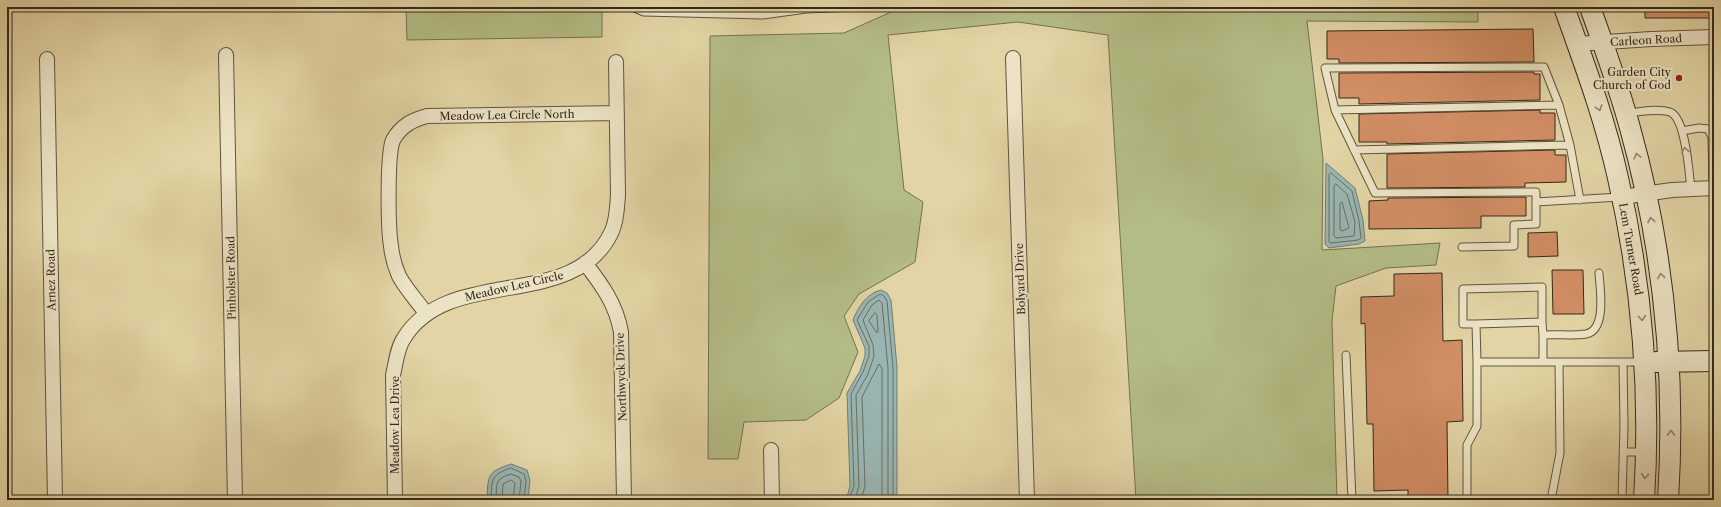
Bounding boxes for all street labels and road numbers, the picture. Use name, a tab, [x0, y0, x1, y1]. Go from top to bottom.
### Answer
street label: Carleon Road	[1610, 31, 1683, 49]
street label: Meadow Lea Circle North	[439, 107, 575, 123]
street label: Lem Turner Road	[1616, 202, 1646, 296]
street label: Pinholster Road	[223, 236, 239, 320]
street label: Bolyard Drive	[1012, 243, 1028, 315]
street label: Arnez Road	[43, 249, 59, 312]
street label: Meadow Lea Circle	[463, 268, 565, 304]
street label: Northwyck Drive	[612, 332, 630, 422]
street label: Meadow Lea Drive	[388, 376, 402, 474]

